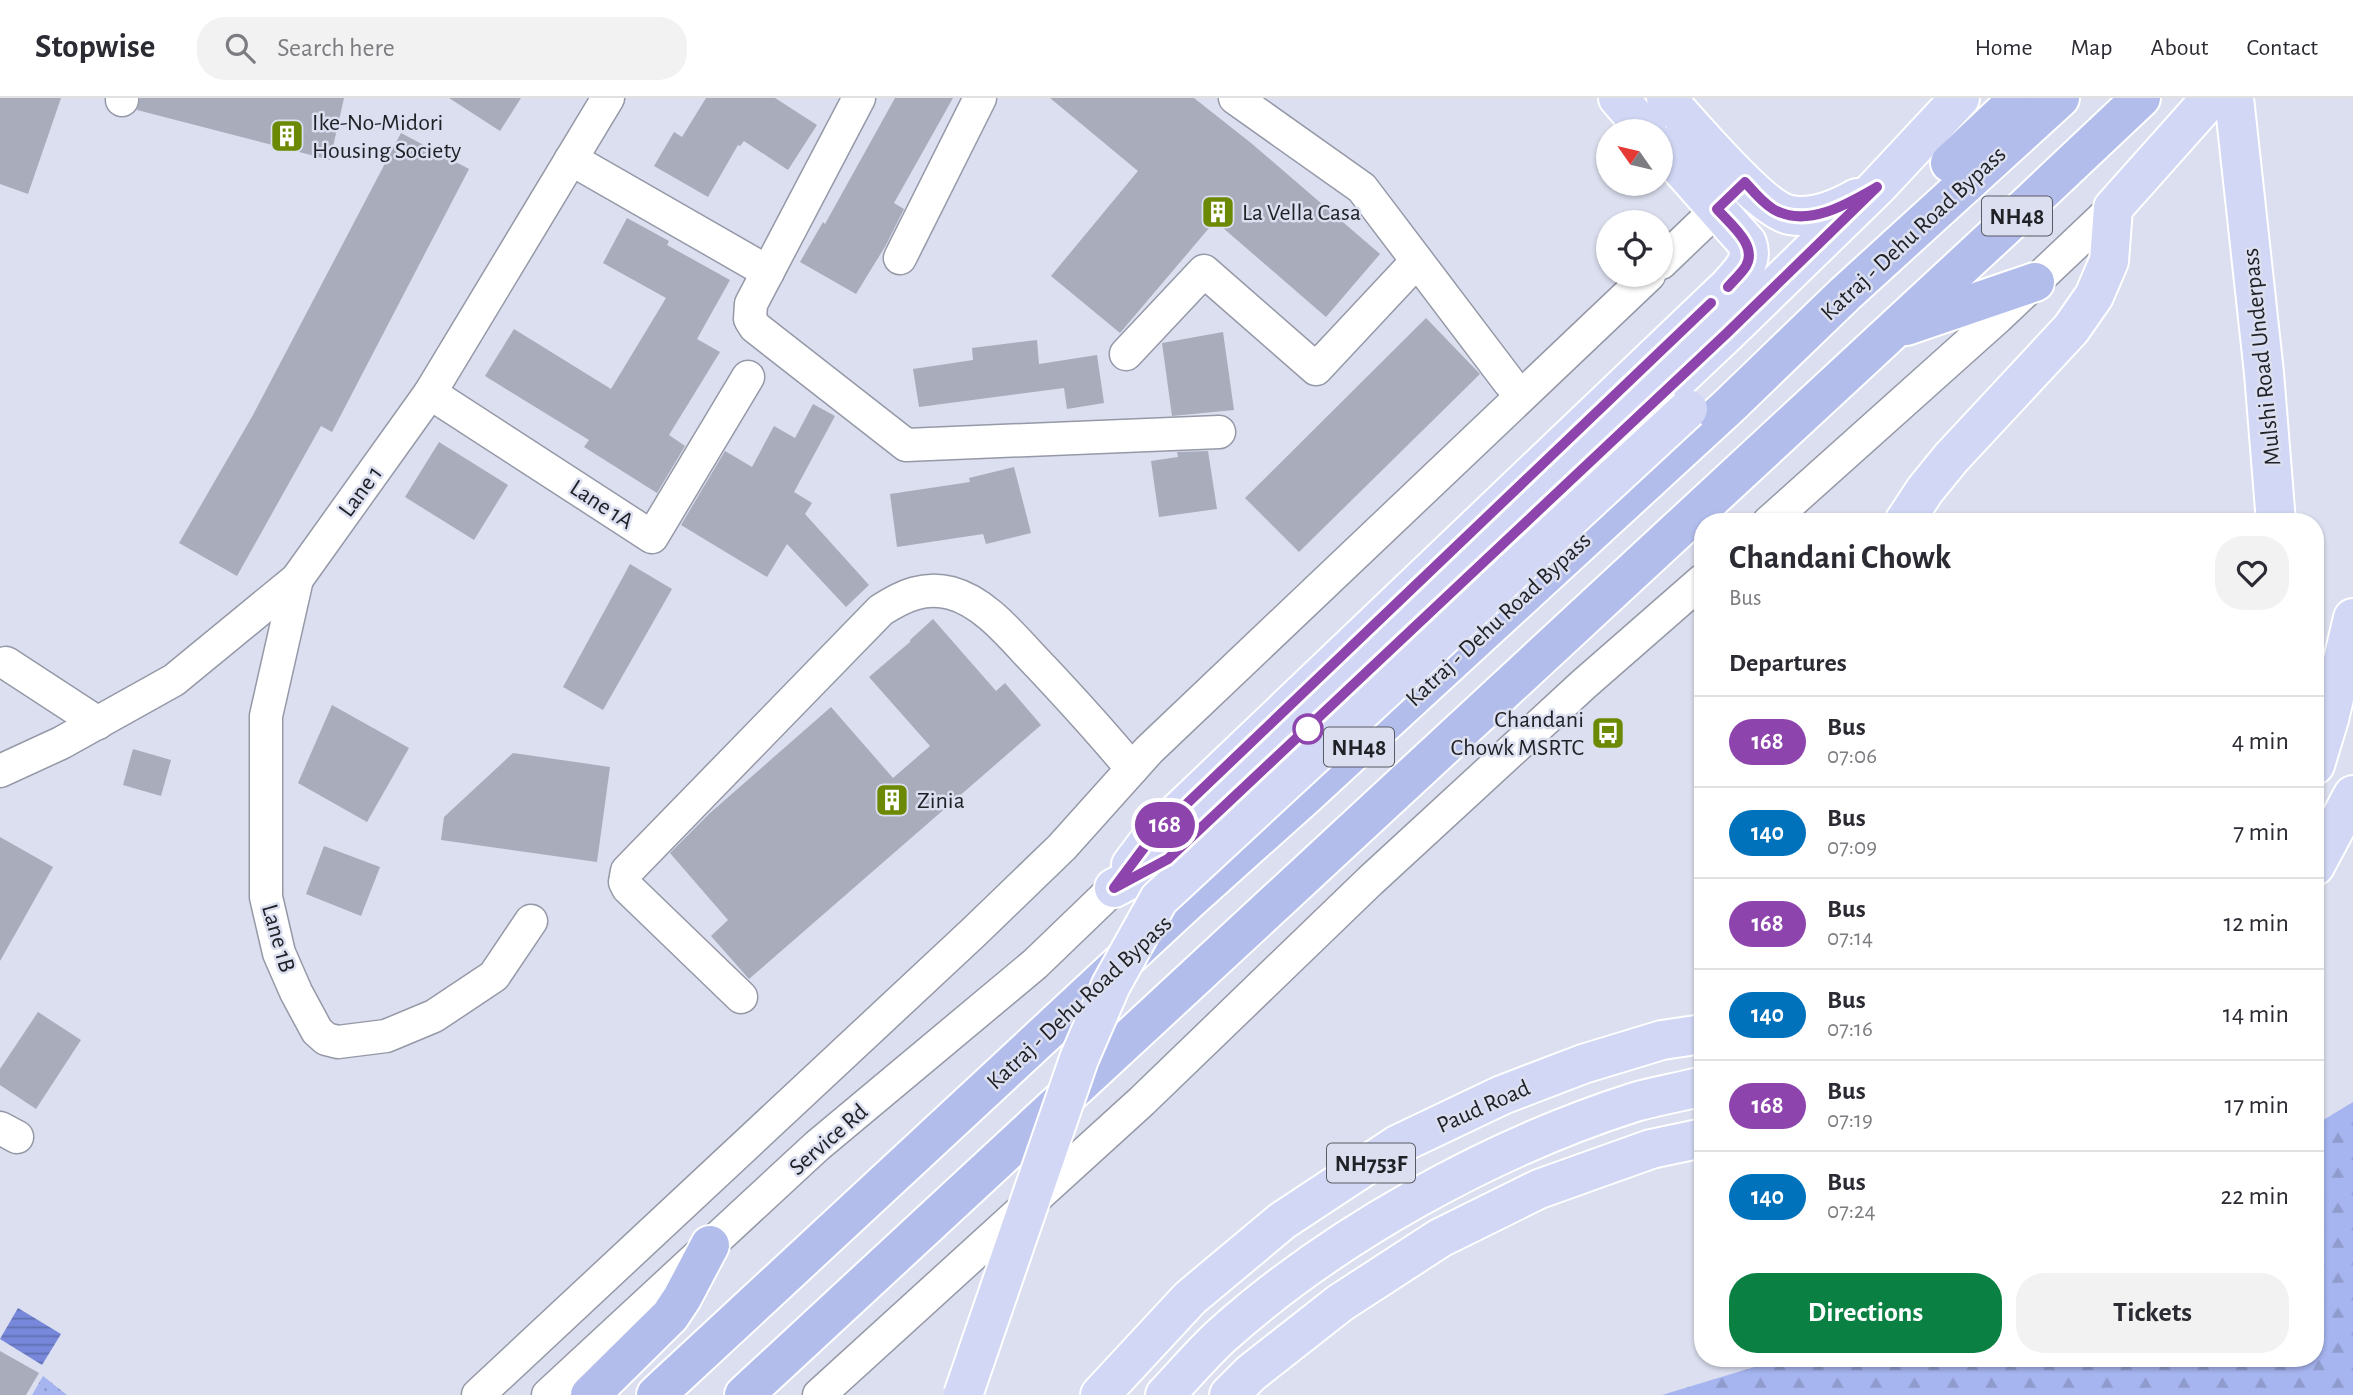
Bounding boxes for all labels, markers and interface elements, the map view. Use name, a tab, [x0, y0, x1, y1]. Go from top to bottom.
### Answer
search box	[197, 17, 687, 80]
icon: search	[221, 29, 259, 67]
text: Stopwise	[35, 31, 155, 64]
text: Search here	[277, 35, 395, 61]
text: Home	[1975, 36, 2033, 60]
text: Map	[2071, 36, 2113, 60]
text: About	[2151, 36, 2208, 60]
text: Contact	[2246, 36, 2318, 60]
place label: Ike-No-Midori Housing Society	[312, 111, 461, 163]
building icon: Ike-No-Midori Housing Society	[268, 117, 306, 155]
north arrow	[1596, 119, 1673, 196]
map controls	[1596, 119, 1673, 287]
street label: Katraj - Dehu Road Bypass	[1817, 142, 2011, 325]
building icon: La Vella Casa	[1199, 193, 1237, 231]
road number: NH48	[1982, 197, 2052, 236]
place label: La Vella Casa	[1242, 201, 1361, 225]
button: locate	[1596, 210, 1673, 287]
street label: Mulshi Road Underpass	[2239, 247, 2285, 467]
street label: Lane 1	[334, 462, 387, 521]
street label: Lane 1A	[565, 476, 638, 534]
street label: Katraj - Dehu Road Bypass	[1402, 528, 1596, 711]
button: heart	[2215, 536, 2289, 610]
text: Chandani Chowk	[1729, 542, 1951, 575]
text: Bus	[1729, 587, 1762, 610]
text: Departures	[1729, 650, 1847, 676]
place label: Chandani Chowk MSRTC	[1451, 708, 1584, 760]
unlabelled marker	[1293, 714, 1323, 744]
bus stop icon: Chandani Chowk MSRTC	[1589, 714, 1627, 752]
text: Bus	[1827, 714, 1866, 740]
road number: NH48	[1324, 727, 1394, 766]
text: 4 min	[2232, 728, 2289, 754]
text: 168	[1751, 730, 1784, 754]
text: 07:06	[1827, 745, 1877, 768]
building icon: Zinia	[873, 781, 911, 819]
place label: Zinia	[917, 789, 965, 813]
line badge: 168	[1125, 802, 1205, 848]
text: Bus	[1827, 805, 1866, 831]
text: 168	[1149, 813, 1181, 837]
text: 7 min	[2233, 819, 2289, 845]
text: 140	[1751, 821, 1784, 845]
text: 07:09	[1827, 836, 1877, 859]
text: Bus	[1827, 896, 1866, 922]
street label: Lane 1B	[257, 902, 299, 975]
text: 12 min	[2223, 910, 2289, 936]
street label: Katraj - Dehu Road Bypass	[983, 911, 1177, 1094]
text: 168	[1751, 912, 1784, 936]
text: 07:14	[1827, 927, 1873, 950]
text: Bus	[1827, 987, 1866, 1013]
text: 14 min	[2223, 1001, 2289, 1027]
text: 140	[1751, 1003, 1784, 1027]
text: 07:16	[1827, 1018, 1873, 1041]
street label: Paud Road	[1433, 1076, 1534, 1138]
text: Bus	[1827, 1078, 1866, 1104]
text: 17 min	[2224, 1092, 2289, 1118]
text: 168	[1751, 1094, 1784, 1118]
street label: Service Rd	[785, 1100, 872, 1180]
text: 07:19	[1827, 1109, 1873, 1132]
road number: NH753F	[1327, 1144, 1415, 1182]
text: Bus	[1827, 1169, 1866, 1195]
text: 22 min	[2221, 1183, 2289, 1209]
text: 140	[1751, 1185, 1784, 1209]
text: 07:24	[1827, 1200, 1876, 1223]
button: Directions	[1729, 1273, 2002, 1353]
button: Tickets	[2016, 1273, 2289, 1353]

